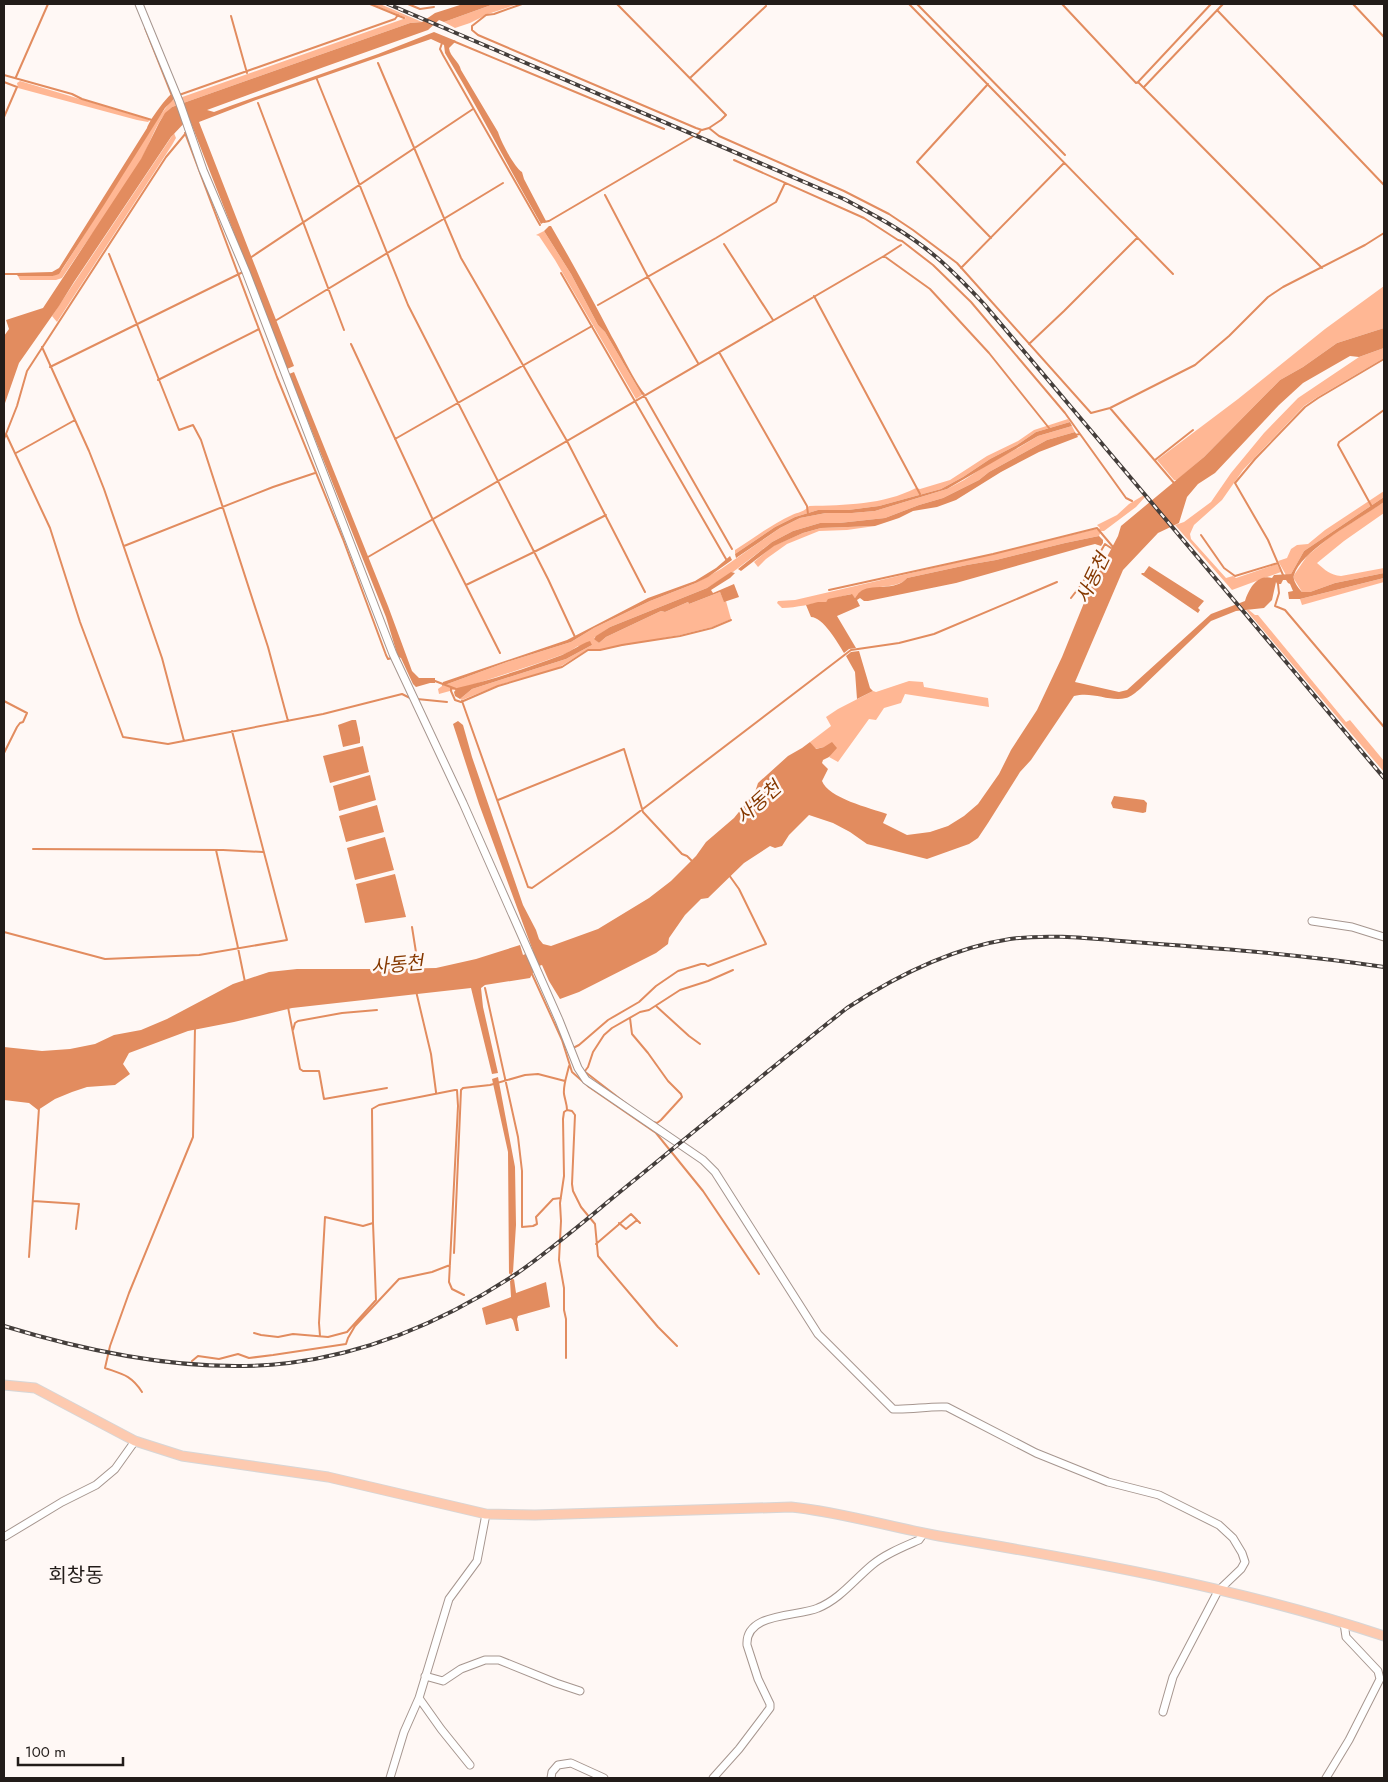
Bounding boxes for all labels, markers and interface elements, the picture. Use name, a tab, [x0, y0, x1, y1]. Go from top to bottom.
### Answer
water label: 사동천	[1069, 547, 1117, 608]
water label: 사동천	[730, 774, 788, 830]
water label: 사동천	[370, 949, 426, 980]
district label: 회창동	[48, 1561, 104, 1590]
scale bar	[18, 1734, 122, 1766]
text: 100 m	[25, 1741, 66, 1763]

